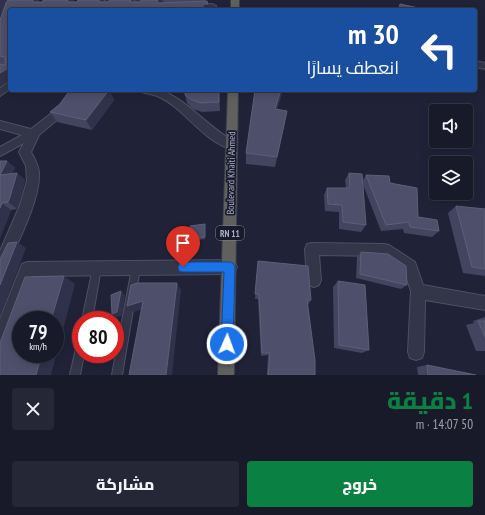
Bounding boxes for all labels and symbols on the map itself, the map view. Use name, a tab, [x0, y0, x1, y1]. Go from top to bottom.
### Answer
street label: Boulevard Khaiti Ahmed	[224, 131, 238, 215]
pin	[166, 226, 200, 267]
road number: RN 11	[216, 226, 244, 240]
speed limit sign: 80	[72, 311, 124, 363]
position arrow	[206, 323, 248, 365]

